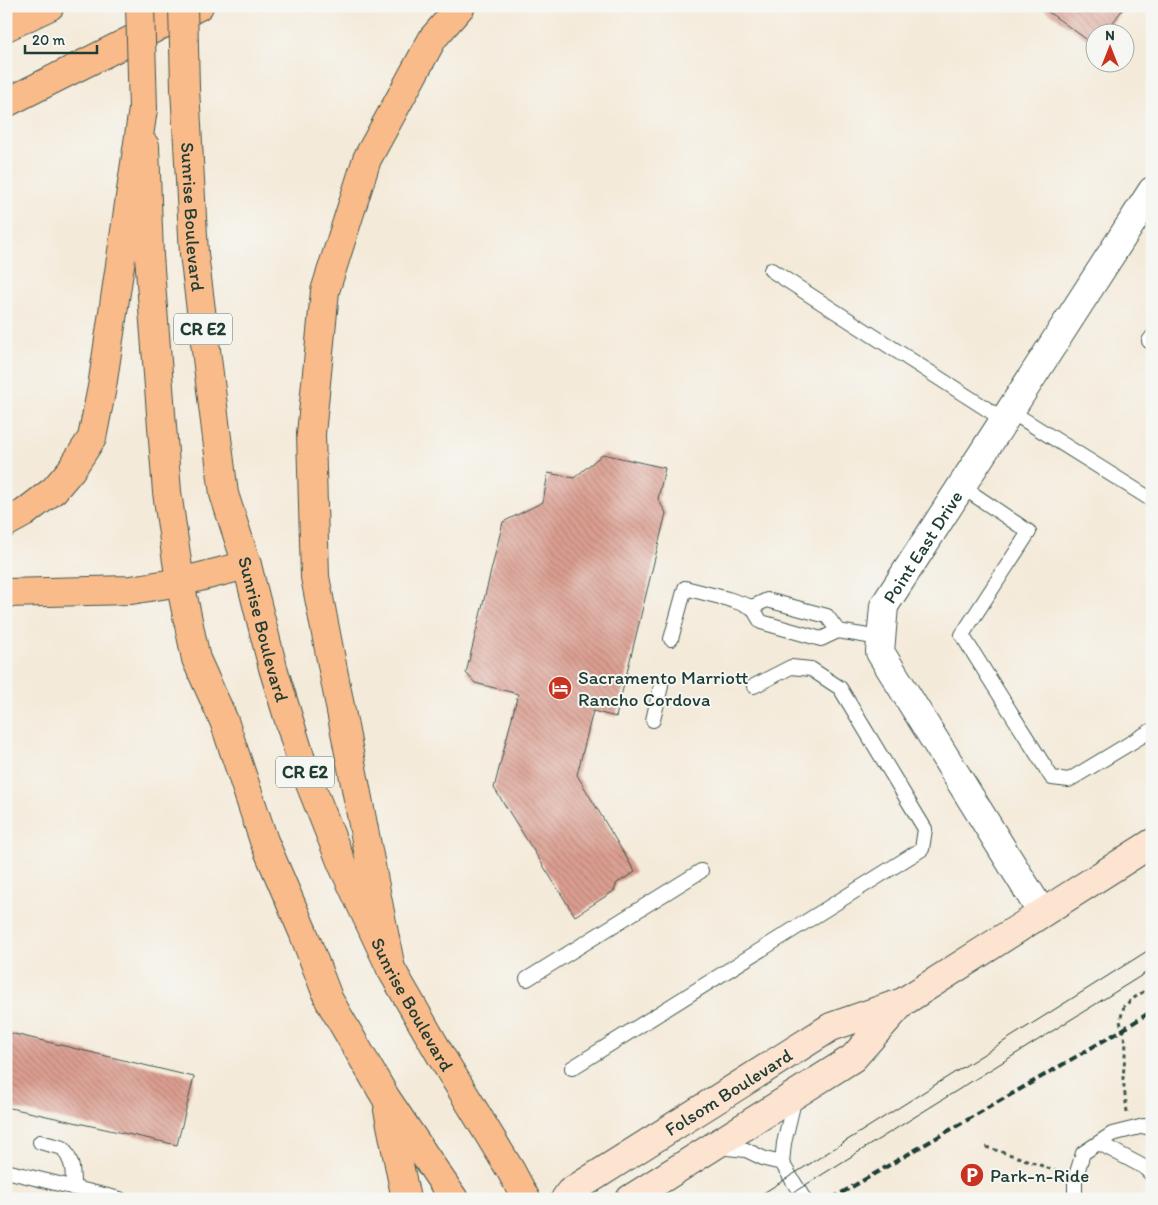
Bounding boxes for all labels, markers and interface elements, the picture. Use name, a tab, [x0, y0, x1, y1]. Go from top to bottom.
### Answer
scale bar	[25, 22, 98, 54]
north arrow	[1086, 22, 1136, 72]
text: N	[1105, 27, 1115, 44]
text: 20 m	[32, 31, 66, 49]
street label: Sunrise Boulevard	[176, 141, 210, 293]
road number: CR E2	[174, 314, 232, 344]
street label: Point East Drive	[877, 486, 967, 607]
street label: Sunrise Boulevard	[233, 553, 294, 705]
place label: Sacramento Marriott Rancho Cordova	[578, 666, 748, 711]
hotel icon: Sacramento Marriott Rancho Cordova	[547, 675, 573, 701]
road number: CR E2	[276, 756, 334, 788]
street label: Sunrise Boulevard	[366, 934, 459, 1076]
street label: Folsom Boulevard	[660, 1043, 797, 1141]
parking icon: Park-n-Ride	[959, 1162, 985, 1188]
place label: Park-n-Ride	[990, 1164, 1089, 1187]

